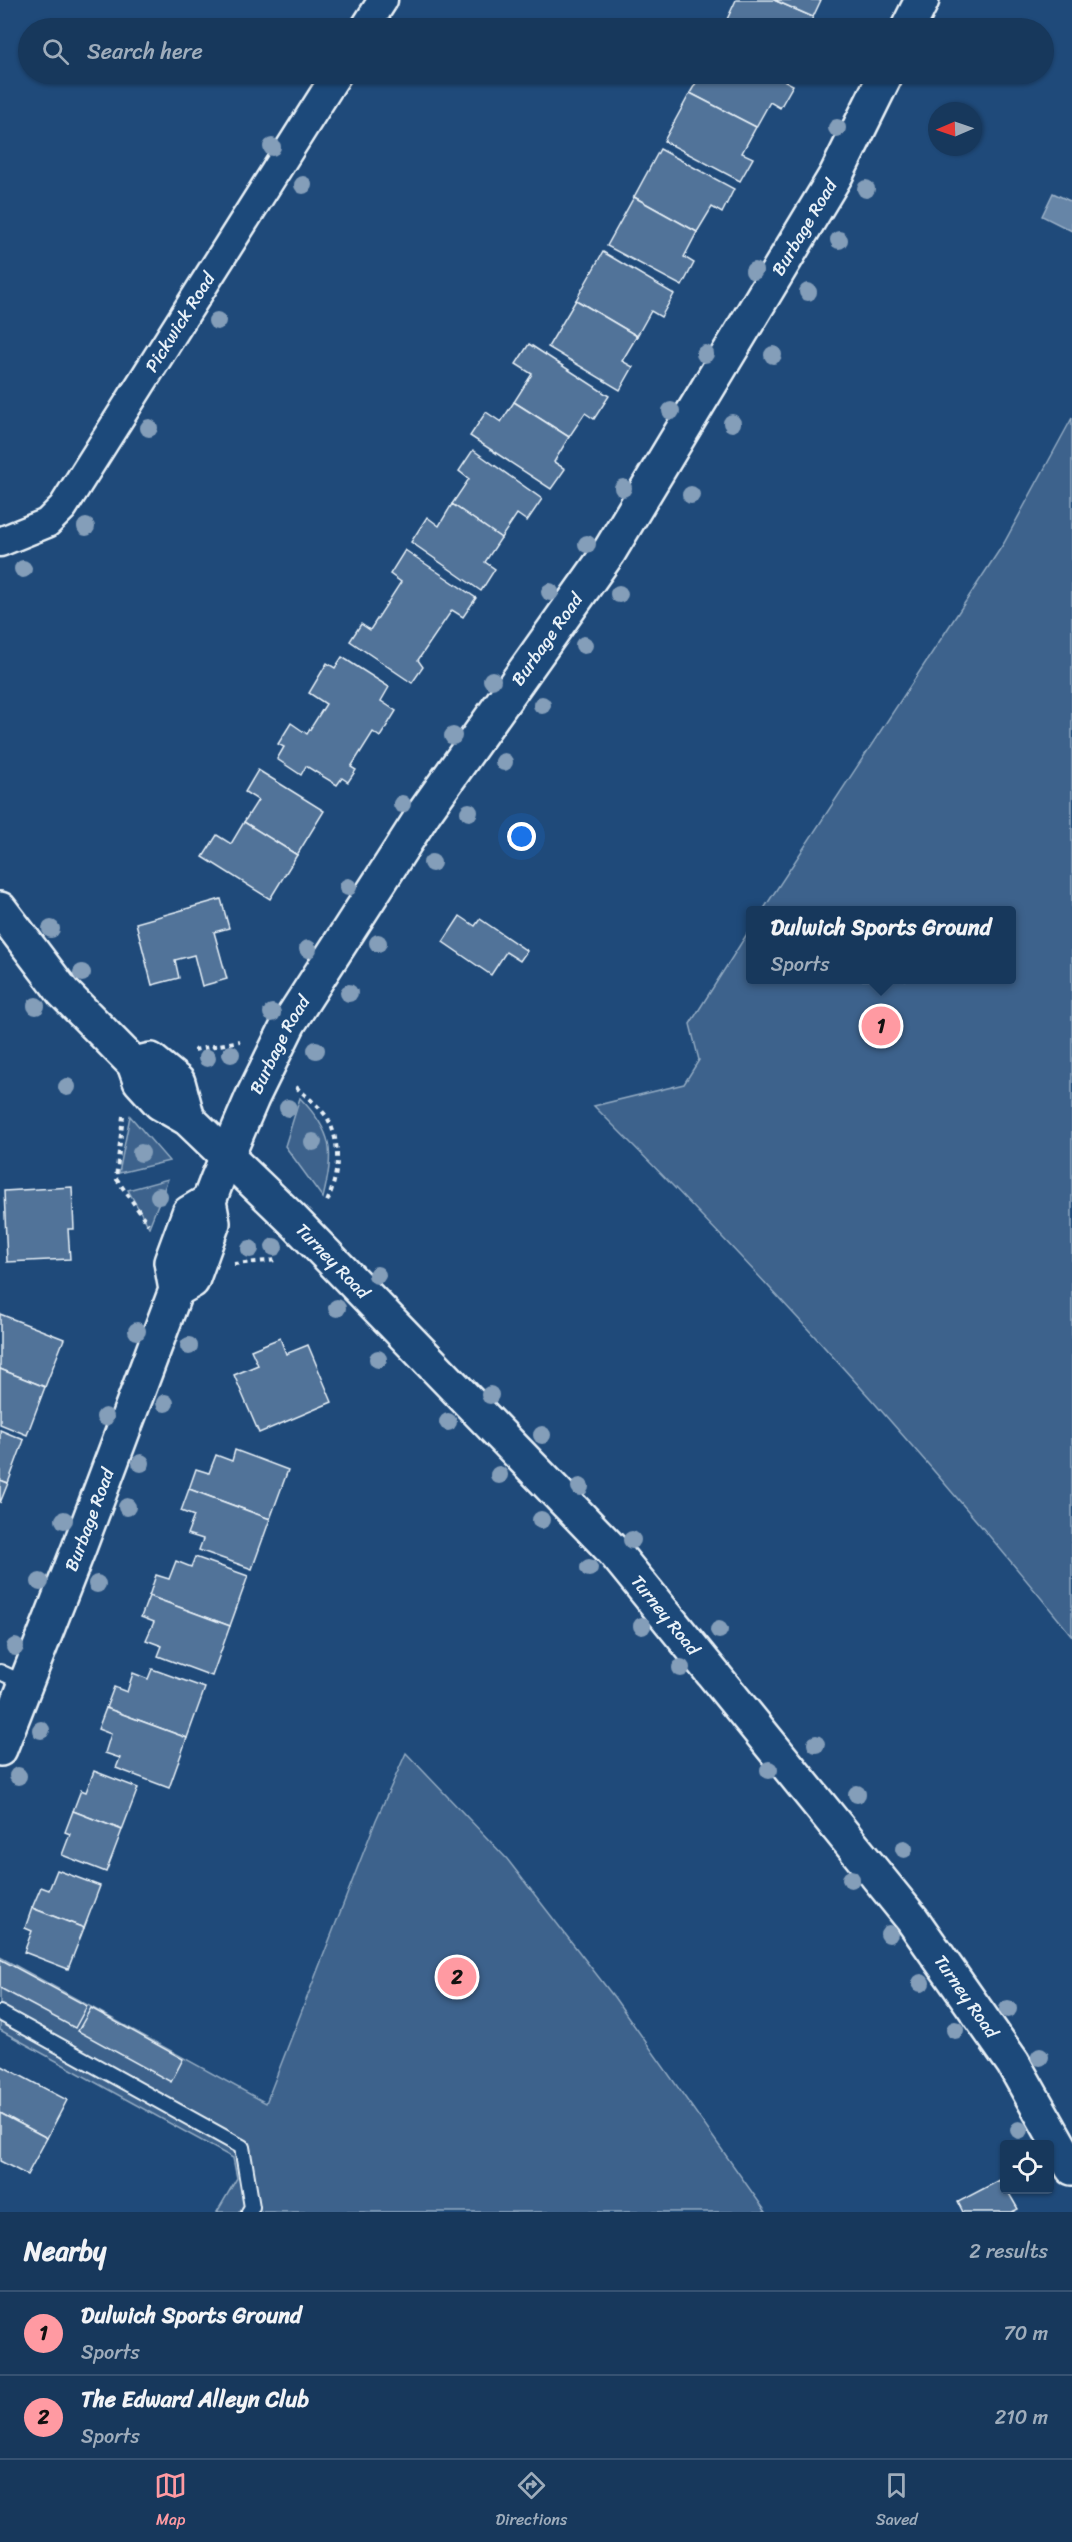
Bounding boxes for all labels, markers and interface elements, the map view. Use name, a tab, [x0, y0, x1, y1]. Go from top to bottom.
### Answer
search box	[18, 18, 1054, 84]
text: Search here	[87, 32, 203, 71]
icon: search	[39, 35, 72, 68]
north arrow	[928, 102, 982, 156]
street label: Burbage Road	[763, 172, 847, 282]
street label: Pickwick Road	[136, 264, 225, 379]
street label: Burbage Road	[503, 585, 592, 693]
your location	[507, 822, 536, 851]
popup	[746, 906, 1016, 984]
text: Dulwich Sports Ground	[771, 908, 991, 947]
text: Sports	[771, 947, 829, 982]
street label: Burbage Road	[240, 987, 320, 1100]
pin: 1	[862, 1004, 900, 1048]
street label: Turney Road	[287, 1215, 379, 1308]
street label: Burbage Road	[55, 1462, 124, 1576]
street label: Turney Road	[622, 1567, 709, 1664]
street label: Turney Road	[925, 1948, 1008, 2046]
pin: 2	[438, 1954, 476, 2000]
map controls	[1000, 2140, 1054, 2194]
button: locate	[1000, 2140, 1054, 2194]
text: Nearby	[24, 2228, 106, 2274]
text: 2 results	[969, 2234, 1048, 2269]
text: Dulwich Sports Ground	[81, 2296, 302, 2335]
text: 1	[39, 2316, 48, 2351]
text: 70 m	[1003, 2316, 1048, 2351]
text: Sports	[81, 2335, 140, 2370]
text: The Edward Alleyn Club	[81, 2380, 309, 2419]
text: 2	[38, 2400, 49, 2435]
text: 210 m	[995, 2400, 1048, 2435]
text: Sports	[81, 2419, 140, 2454]
tab: Map	[154, 2469, 187, 2534]
tab: Directions	[496, 2469, 567, 2534]
tab: Saved	[876, 2469, 918, 2534]

